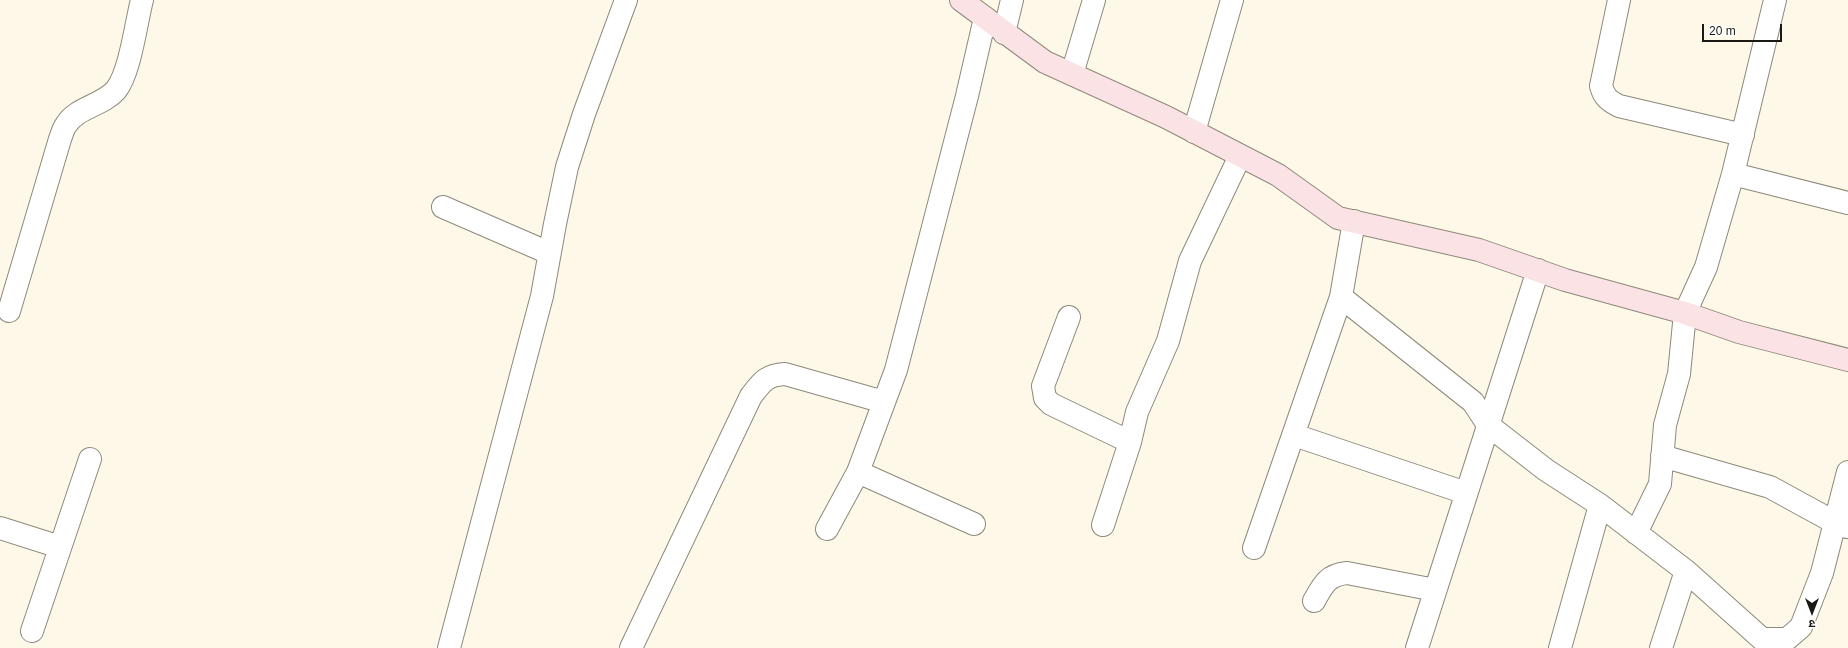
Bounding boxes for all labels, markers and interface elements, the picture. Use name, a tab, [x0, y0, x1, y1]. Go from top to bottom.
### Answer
scale bar	[1704, 16, 1784, 42]
text: 20 m	[1709, 24, 1736, 38]
north arrow	[1792, 592, 1832, 632]
text: उ	[1809, 618, 1815, 630]

